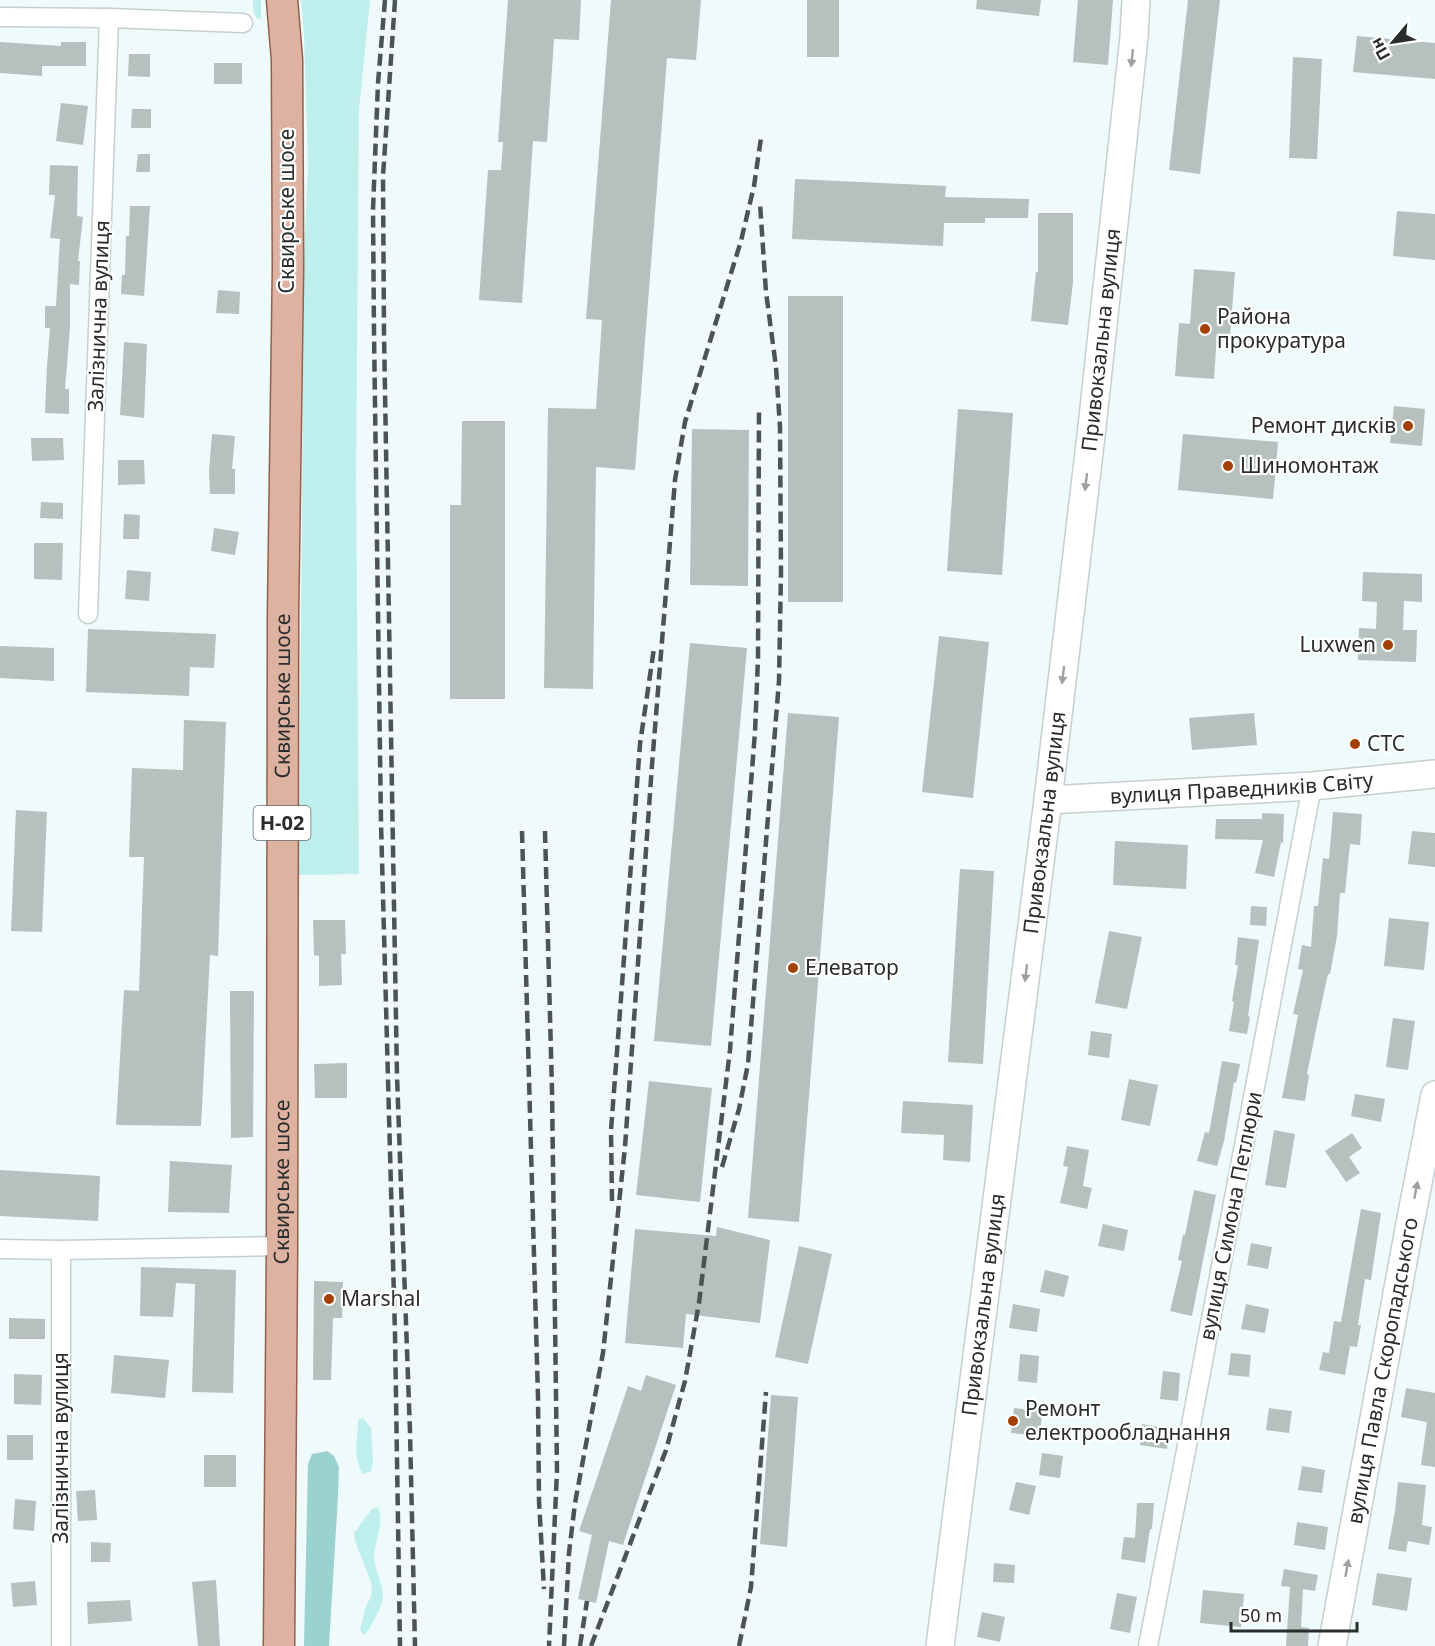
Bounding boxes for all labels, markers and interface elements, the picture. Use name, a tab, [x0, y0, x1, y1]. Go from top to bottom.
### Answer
north arrow	[1363, 12, 1423, 72]
text: Пн	[1365, 34, 1395, 65]
one-way arrow	[1127, 49, 1136, 68]
street label: Сквирське шосе	[272, 129, 300, 293]
street label: Залізнична вулиця	[81, 220, 115, 412]
street label: Привокзальна вулиця	[1074, 227, 1126, 453]
place label: Района прокуратура	[1217, 302, 1346, 354]
marker: Района прокуратура	[1198, 322, 1212, 336]
place label: Ремонт дисків	[1251, 411, 1396, 439]
marker: Ремонт дисків	[1401, 419, 1415, 433]
place label: Шиномонтаж	[1240, 451, 1379, 479]
marker: Шиномонтаж	[1221, 459, 1235, 473]
one-way arrow	[1081, 472, 1090, 491]
street label: Сквирське шосе	[268, 614, 296, 778]
place label: Luxwen	[1300, 630, 1376, 658]
marker: Luxwen	[1381, 638, 1395, 652]
one-way arrow	[1058, 666, 1068, 685]
street label: Привокзальна вулиця	[1016, 710, 1071, 936]
place label: СТС	[1367, 729, 1405, 757]
marker: СТС	[1348, 737, 1362, 751]
street label: вулиця Праведників Світу	[1109, 765, 1375, 810]
road number: Н-02	[254, 806, 310, 840]
place label: Елеватор	[805, 953, 899, 981]
marker: Елеватор	[786, 961, 800, 975]
one-way arrow	[1021, 964, 1031, 983]
street label: вулиця Симона Петлюри	[1192, 1089, 1268, 1343]
street label: Сквирське шосе	[267, 1100, 295, 1265]
one-way arrow	[1412, 1180, 1421, 1199]
street label: Привокзальна вулиця	[954, 1192, 1011, 1418]
street label: вулиця Павла Скоропадського	[1340, 1215, 1424, 1526]
place label: Marshal	[341, 1284, 421, 1312]
marker: Marshal	[322, 1292, 336, 1306]
street label: Залізнична вулиця	[46, 1352, 74, 1544]
place label: Ремонт електрообладнання	[1025, 1394, 1231, 1446]
marker: Ремонт електрообладнання	[1006, 1414, 1020, 1428]
one-way arrow	[1343, 1558, 1352, 1577]
scale bar	[1231, 1595, 1357, 1633]
text: 50 m	[1240, 1603, 1282, 1627]

